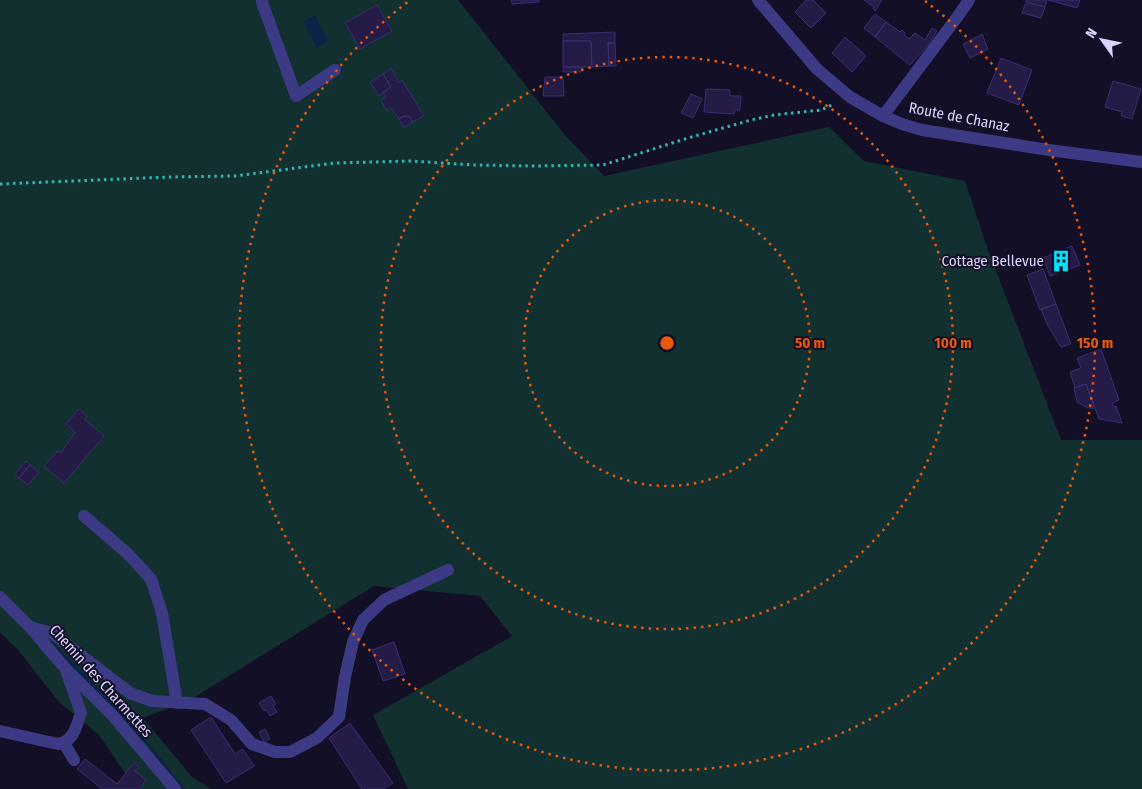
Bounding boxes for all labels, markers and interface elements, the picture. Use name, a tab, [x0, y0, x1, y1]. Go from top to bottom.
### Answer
north arrow	[1077, 15, 1127, 65]
text: N	[1082, 25, 1101, 41]
street label: Route de Chanaz	[907, 98, 1011, 136]
building icon: Cottage Bellevue	[1048, 248, 1074, 274]
place label: Cottage Bellevue	[941, 252, 1044, 270]
centre of rings	[658, 334, 676, 352]
text: 50 m	[795, 334, 825, 352]
text: 100 m	[934, 334, 972, 352]
text: 150 m	[1077, 334, 1113, 352]
street label: Chemin des Charmettes	[46, 621, 156, 741]

